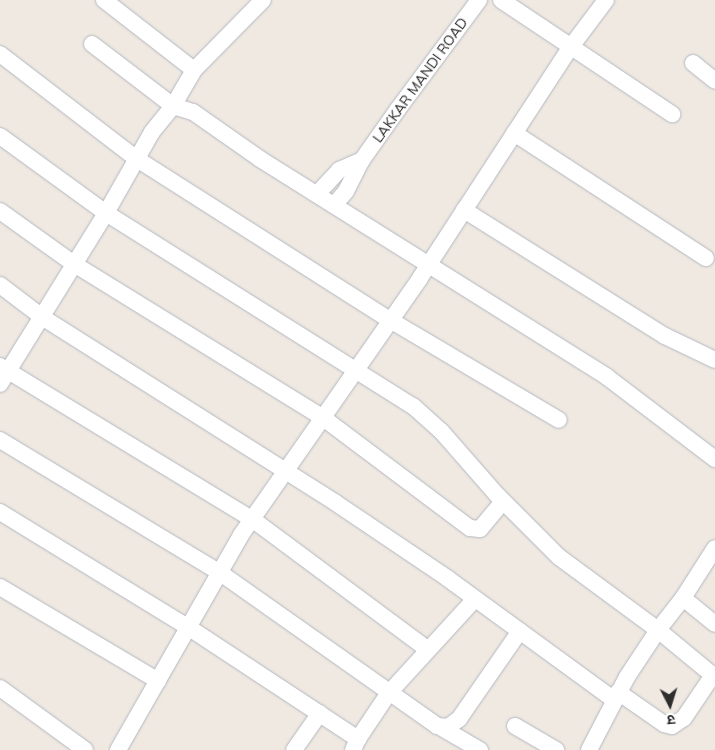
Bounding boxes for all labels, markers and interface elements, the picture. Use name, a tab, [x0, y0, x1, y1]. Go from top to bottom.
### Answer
street label: LAKKAR MANDI ROAD	[369, 14, 471, 146]
north arrow	[645, 680, 695, 730]
text: उ	[666, 711, 676, 729]

